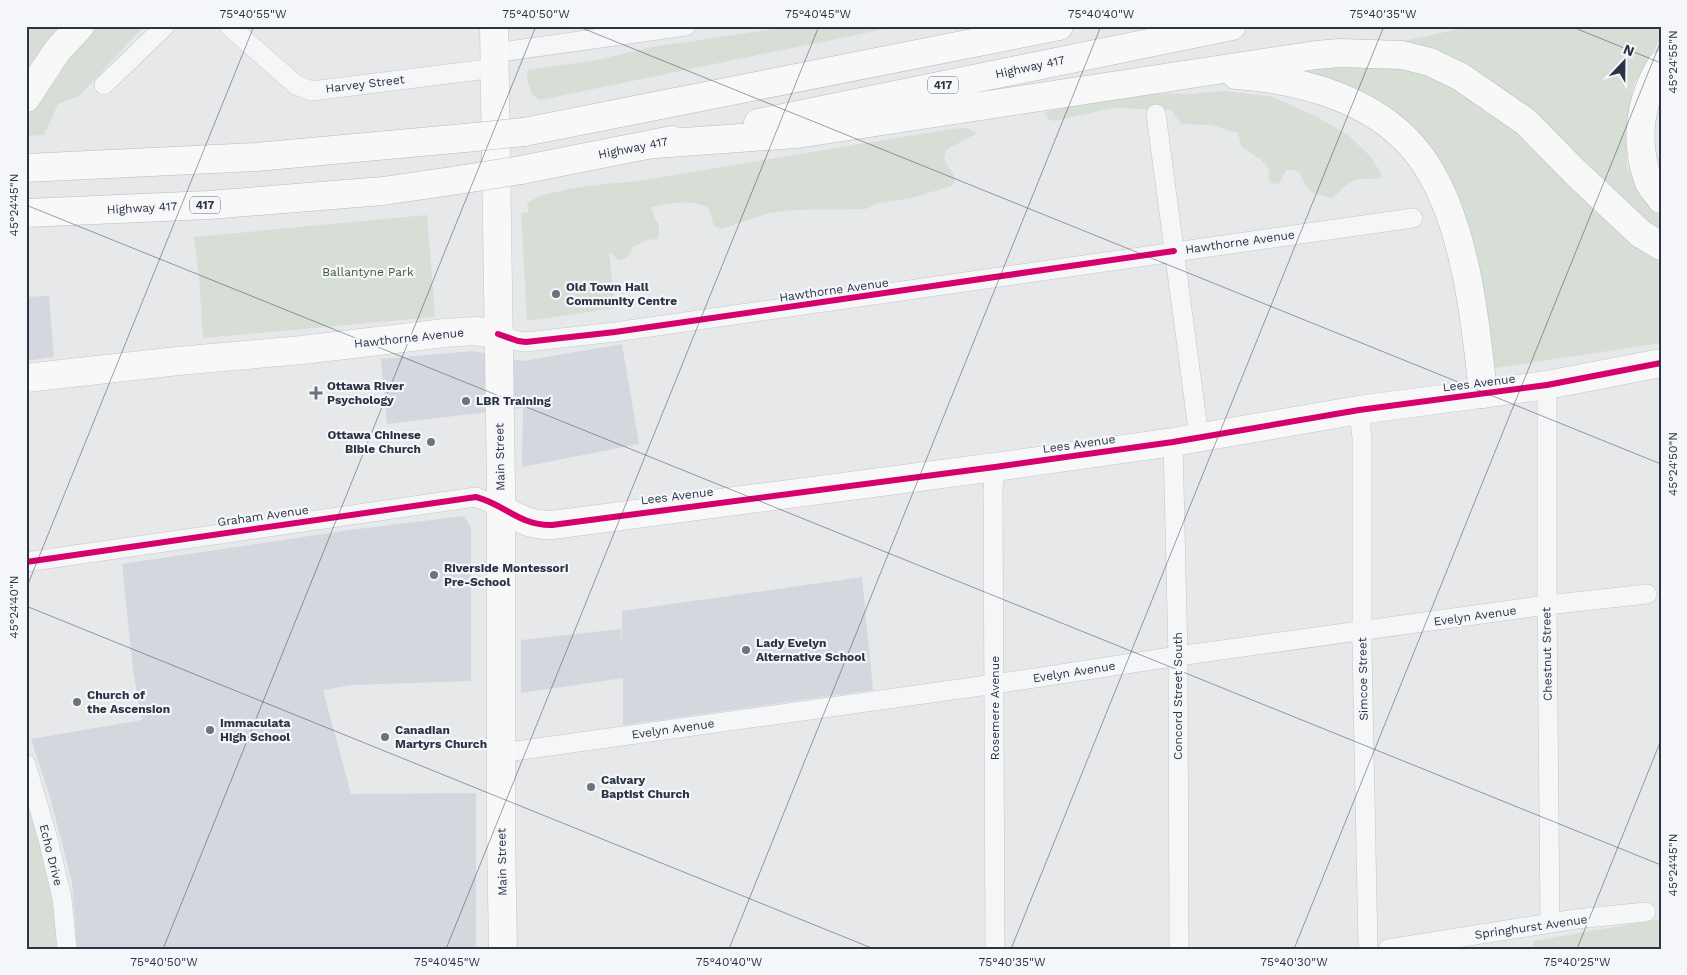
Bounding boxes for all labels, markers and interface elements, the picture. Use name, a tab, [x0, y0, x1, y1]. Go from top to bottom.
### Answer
text: 75°40'55"W	[220, 7, 287, 21]
text: 75°40'50"W	[502, 7, 570, 21]
text: 75°40'45"W	[785, 7, 852, 21]
text: 75°40'40"W	[1068, 7, 1135, 21]
text: 75°40'35"W	[1350, 7, 1417, 21]
text: 45°24'55"N	[1666, 30, 1680, 94]
north arrow	[1600, 38, 1650, 88]
text: N	[1621, 41, 1637, 59]
street label: Highway 417	[994, 53, 1066, 81]
street label: Harvey Street	[325, 72, 405, 96]
road number: 417	[928, 76, 958, 94]
street label: Highway 417	[597, 134, 669, 162]
text: 45°24'45"N	[7, 174, 21, 236]
road number: 417	[190, 196, 220, 214]
street label: Highway 417	[106, 199, 178, 217]
street label: Hawthorne Avenue	[1184, 227, 1296, 257]
park label: Ballantyne Park	[322, 265, 414, 279]
street label: Hawthorne Avenue	[778, 275, 890, 305]
place label: Old Town Hall Community Centre	[566, 280, 677, 308]
marker: Old Town Hall Community Centre	[550, 288, 562, 300]
street label: Hawthorne Avenue	[353, 325, 465, 351]
street label: Lees Avenue	[1442, 372, 1516, 394]
place label: Ottawa River Psychology	[327, 379, 405, 407]
marker: Ottawa River Psychology	[309, 386, 323, 400]
place label: LBR Training	[476, 394, 551, 408]
marker: LBR Training	[460, 395, 472, 407]
street label: Main Street	[492, 423, 508, 491]
place label: Ottawa Chinese Bible Church	[327, 428, 421, 456]
street label: Lees Avenue	[1042, 432, 1116, 456]
text: 45°24'50"N	[1666, 432, 1680, 496]
marker: Ottawa Chinese Bible Church	[425, 436, 437, 448]
street label: Lees Avenue	[640, 485, 714, 507]
street label: Graham Avenue	[217, 503, 310, 529]
place label: Riverside Montessori Pre-School	[444, 561, 568, 589]
marker: Riverside Montessori Pre-School	[428, 569, 440, 581]
text: 45°24'40"N	[7, 575, 21, 639]
street label: Evelyn Avenue	[1433, 603, 1517, 629]
street label: Chestnut Street	[1539, 607, 1555, 701]
street label: Concord Street South	[1171, 632, 1185, 760]
place label: Lady Evelyn Alternative School	[756, 636, 865, 664]
street label: Simcoe Street	[1355, 637, 1371, 721]
marker: Lady Evelyn Alternative School	[740, 644, 752, 656]
street label: Rosemere Avenue	[988, 656, 1002, 760]
street label: Evelyn Avenue	[1032, 659, 1116, 685]
place label: Church of the Ascension	[87, 688, 170, 716]
marker: Church of the Ascension	[71, 696, 83, 708]
place label: Immaculata High School	[220, 716, 291, 744]
street label: Evelyn Avenue	[631, 716, 715, 742]
place label: Canadian Martyrs Church	[395, 723, 487, 751]
marker: Immaculata High School	[204, 724, 216, 736]
marker: Canadian Martyrs Church	[379, 731, 391, 743]
place label: Calvary Baptist Church	[601, 773, 690, 801]
marker: Calvary Baptist Church	[585, 781, 597, 793]
street label: Echo Drive	[37, 823, 65, 887]
street label: Main Street	[494, 828, 510, 896]
text: 45°24'45"N	[1666, 834, 1680, 896]
street label: Springhurst Avenue	[1474, 912, 1588, 942]
text: 75°40'50"W	[130, 955, 198, 969]
text: 75°40'45"W	[414, 955, 481, 969]
text: 75°40'40"W	[696, 955, 763, 969]
text: 75°40'35"W	[979, 955, 1046, 969]
text: 75°40'30"W	[1260, 955, 1328, 969]
text: 75°40'25"W	[1544, 955, 1611, 969]

